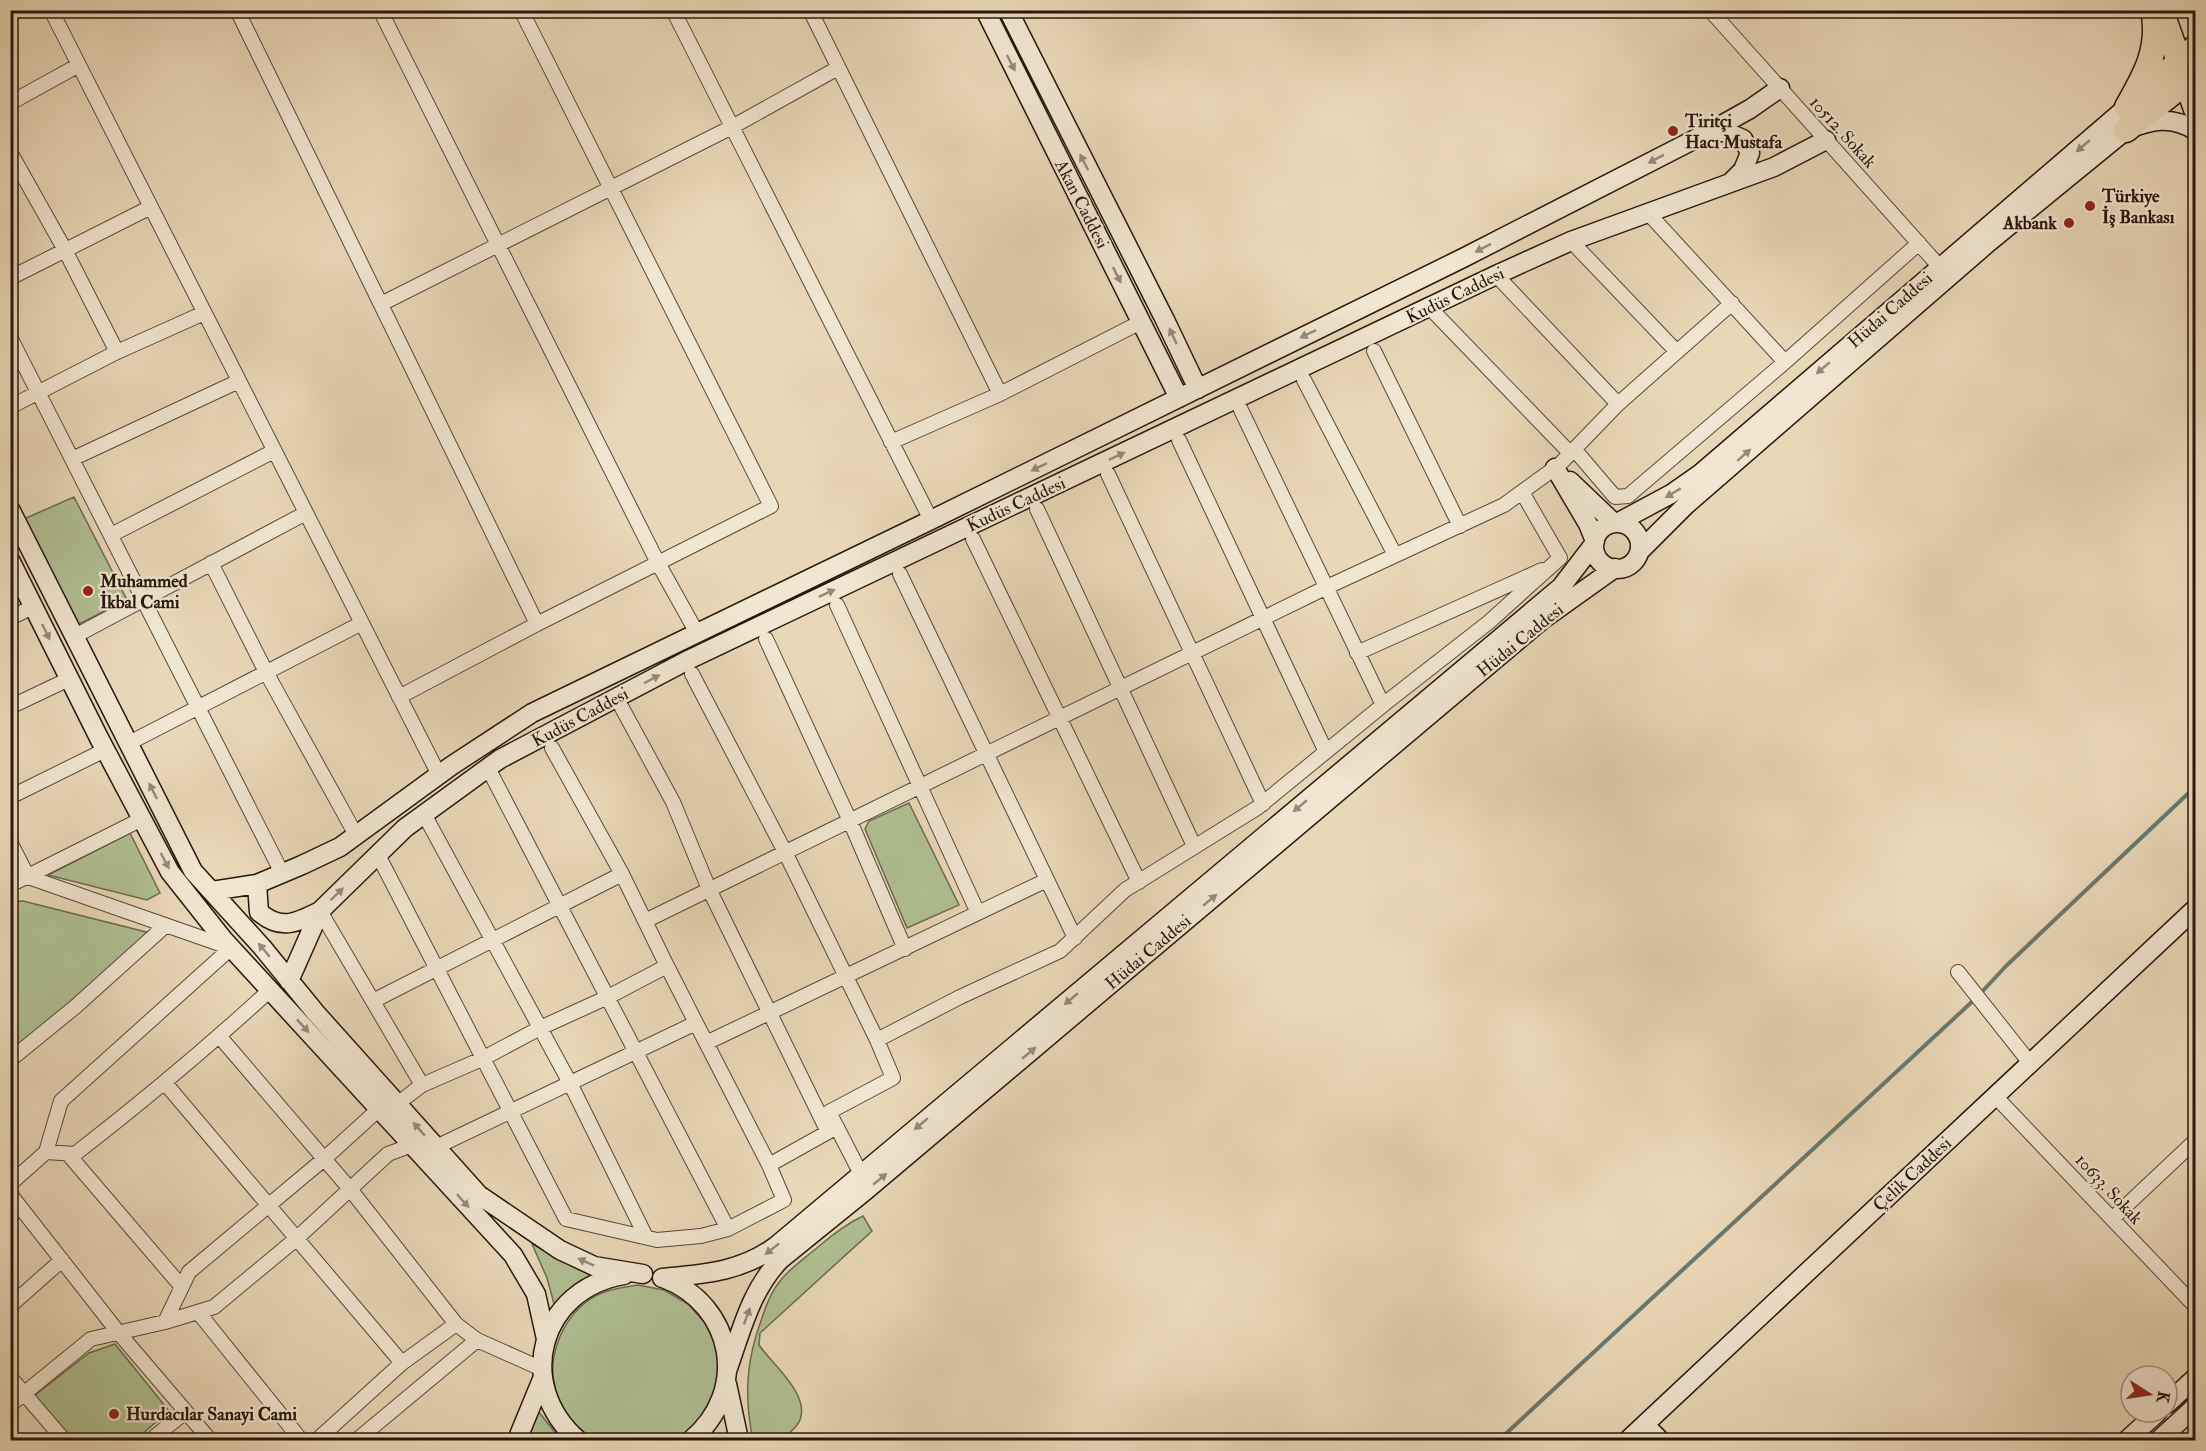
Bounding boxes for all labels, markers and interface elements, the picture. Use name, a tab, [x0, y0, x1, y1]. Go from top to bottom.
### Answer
one-way arrow	[1006, 54, 1016, 71]
street label: 10512. Sokak	[1804, 91, 1881, 174]
place label: Tiritçi Hacı Mustafa	[1684, 110, 1783, 154]
marker: Tiritçi Hacı Mustafa	[1666, 124, 1680, 138]
one-way arrow	[2076, 139, 2091, 152]
one-way arrow	[1080, 154, 1089, 171]
one-way arrow	[1648, 154, 1665, 164]
street label: Akan Caddesi	[1049, 155, 1114, 253]
place label: Türkiye İş Bankası	[2101, 185, 2175, 229]
marker: Türkiye İş Bankası	[2083, 199, 2097, 213]
place label: Akbank	[2002, 212, 2057, 235]
marker: Akbank	[2062, 216, 2076, 230]
one-way arrow	[1474, 243, 1491, 252]
street label: Kudüs Caddesi	[1402, 262, 1508, 329]
one-way arrow	[1112, 266, 1122, 283]
street label: Hüdai Caddesi	[1843, 267, 1938, 354]
one-way arrow	[1168, 328, 1177, 345]
one-way arrow	[1299, 329, 1317, 339]
one-way arrow	[1815, 361, 1830, 375]
one-way arrow	[1736, 449, 1751, 462]
one-way arrow	[1109, 451, 1126, 460]
one-way arrow	[1031, 463, 1048, 472]
street label: Kudüs Caddesi	[963, 471, 1069, 537]
one-way arrow	[1665, 487, 1681, 498]
place label: Muhammed İkbal Cami	[99, 570, 188, 614]
marker: Muhammed İkbal Cami	[81, 584, 95, 598]
one-way arrow	[819, 589, 836, 598]
street label: Hüdai Caddesi	[1472, 598, 1569, 683]
one-way arrow	[41, 623, 51, 640]
one-way arrow	[644, 674, 661, 684]
street label: Kudüs Caddesi	[528, 682, 633, 753]
one-way arrow	[148, 783, 158, 800]
one-way arrow	[1293, 799, 1308, 812]
one-way arrow	[160, 852, 170, 869]
one-way arrow	[330, 887, 345, 901]
one-way arrow	[1202, 894, 1217, 907]
street label: Hüdai Caddesi	[1101, 910, 1196, 995]
one-way arrow	[258, 943, 271, 958]
one-way arrow	[1064, 992, 1079, 1005]
one-way arrow	[296, 1018, 309, 1033]
one-way arrow	[1021, 1047, 1036, 1060]
one-way arrow	[914, 1117, 929, 1130]
one-way arrow	[413, 1122, 427, 1136]
street label: Çelik Caddesi	[1868, 1132, 1957, 1217]
street label: 10633. Sokak	[2070, 1149, 2148, 1230]
one-way arrow	[872, 1172, 888, 1185]
one-way arrow	[456, 1193, 470, 1208]
one-way arrow	[764, 1243, 779, 1255]
one-way arrow	[578, 1258, 595, 1267]
one-way arrow	[743, 1307, 753, 1325]
north arrow	[2119, 1364, 2179, 1424]
text: K	[2152, 1389, 2174, 1405]
place label: Hurdacılar Sanayi Cami	[126, 1403, 297, 1426]
marker: Hurdacılar Sanayi Cami	[107, 1407, 121, 1421]

